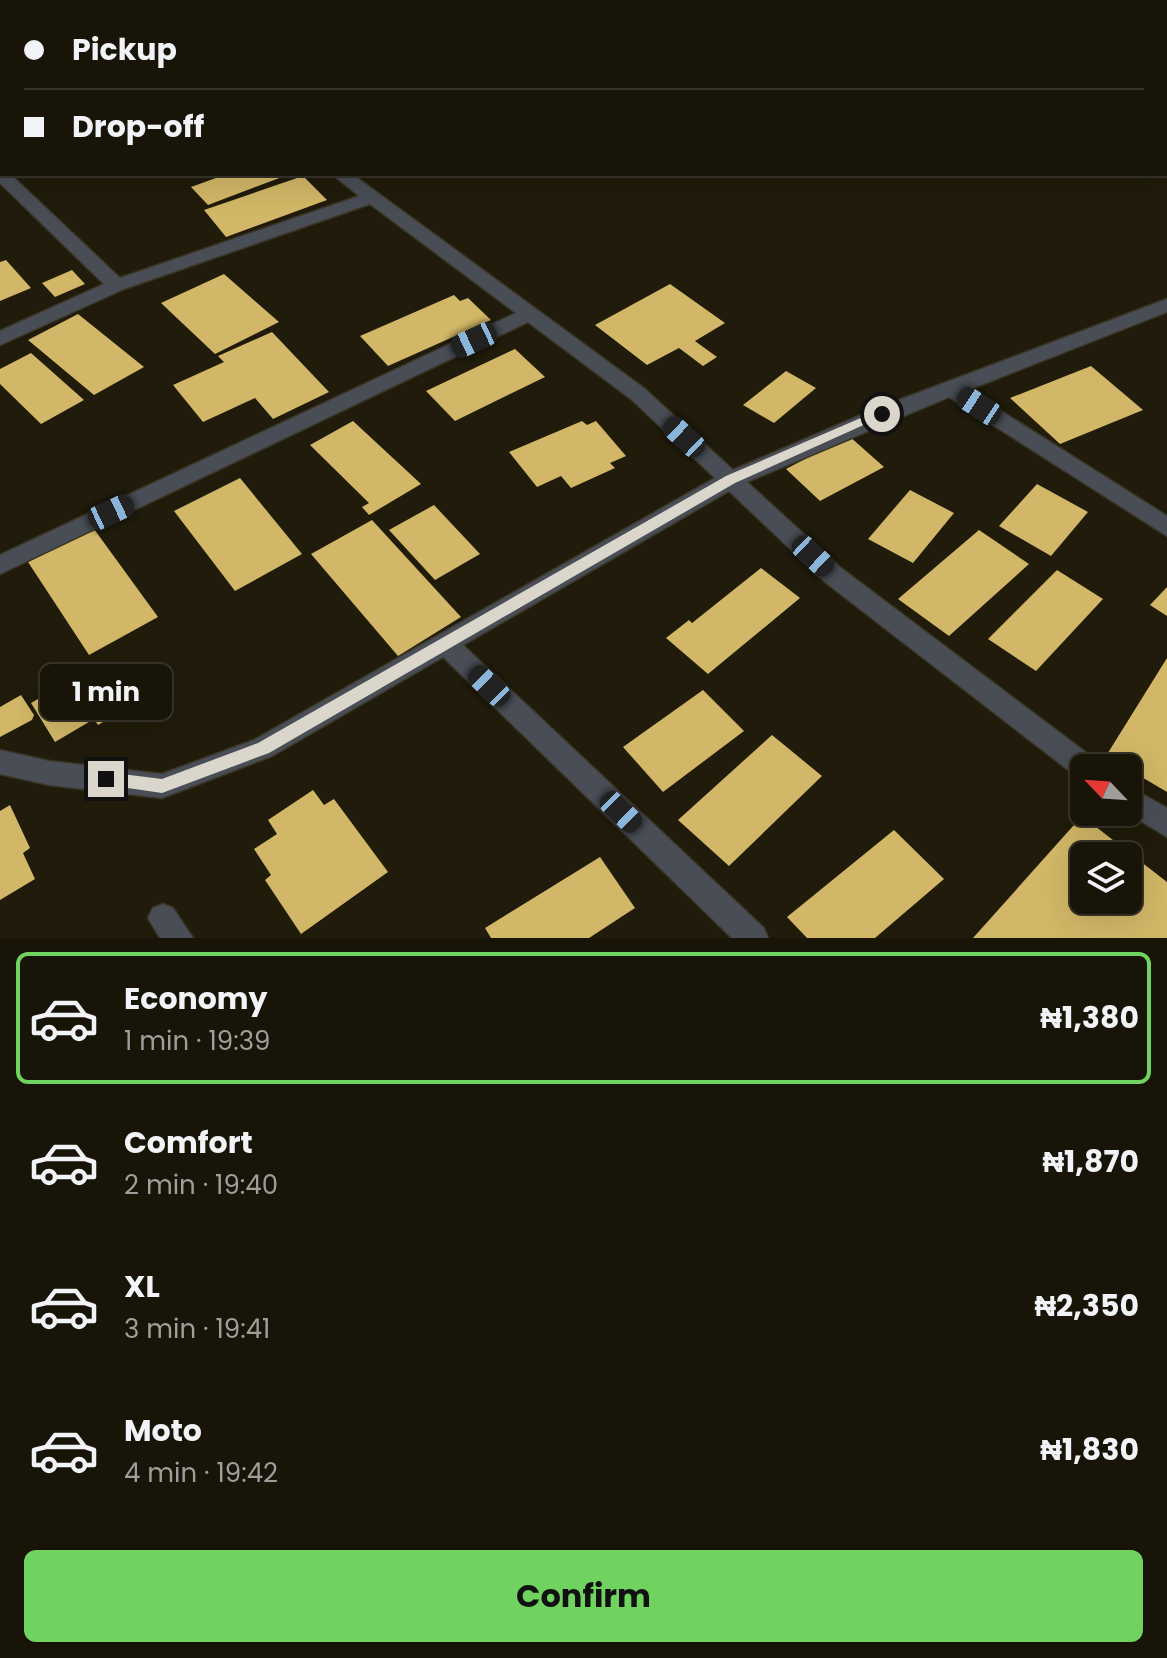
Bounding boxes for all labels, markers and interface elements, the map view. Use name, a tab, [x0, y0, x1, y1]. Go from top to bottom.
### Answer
text: Pickup	[72, 28, 177, 71]
text: Drop-off	[72, 105, 204, 148]
car	[447, 319, 501, 361]
car	[952, 383, 1006, 429]
route start	[864, 396, 900, 432]
car	[658, 412, 710, 462]
car	[84, 491, 138, 533]
car	[787, 531, 839, 581]
car	[463, 661, 515, 711]
callout: 1 min	[40, 663, 172, 719]
text: 1 min	[72, 674, 140, 710]
north arrow	[1070, 754, 1142, 826]
map controls	[1070, 754, 1142, 914]
route end	[88, 761, 124, 797]
car	[595, 787, 647, 837]
button: layers	[1070, 842, 1142, 914]
text: Economy	[124, 977, 268, 1020]
icon: car	[28, 982, 100, 1054]
text: ₦1,380	[1040, 996, 1139, 1039]
text: 1 min · 19:39	[124, 1023, 270, 1059]
text: Comfort	[124, 1121, 253, 1164]
icon: car	[28, 1126, 100, 1198]
text: ₦1,870	[1042, 1140, 1139, 1183]
text: 2 min · 19:40	[124, 1167, 278, 1203]
text: XL	[124, 1265, 160, 1308]
icon: car	[28, 1270, 100, 1342]
text: ₦2,350	[1034, 1284, 1139, 1327]
text: 3 min · 19:41	[124, 1311, 270, 1347]
text: Moto	[124, 1409, 202, 1452]
icon: car	[28, 1414, 100, 1486]
text: ₦1,830	[1040, 1428, 1139, 1471]
text: 4 min · 19:42	[124, 1455, 278, 1491]
button: Confirm	[24, 1550, 1143, 1642]

